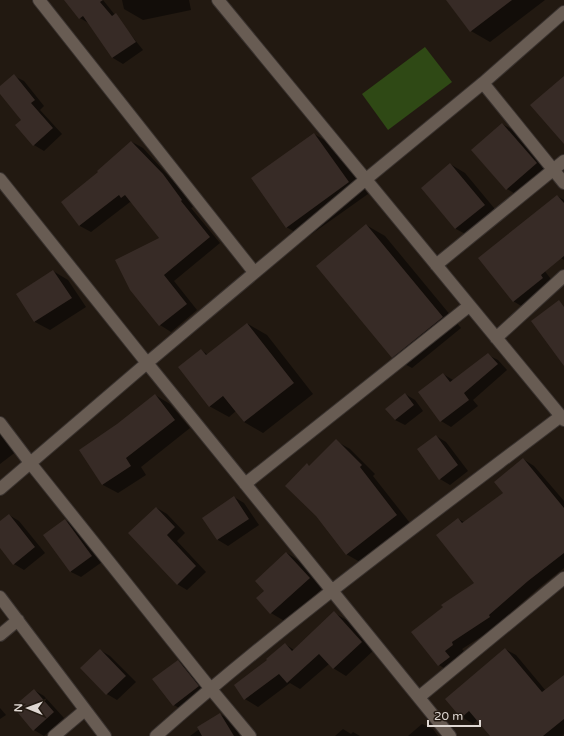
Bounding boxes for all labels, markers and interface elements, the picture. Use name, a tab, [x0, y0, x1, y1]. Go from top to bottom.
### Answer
north arrow	[8, 688, 48, 728]
scale bar	[428, 702, 480, 728]
text: N	[12, 703, 25, 712]
text: 20 m	[434, 709, 463, 723]

